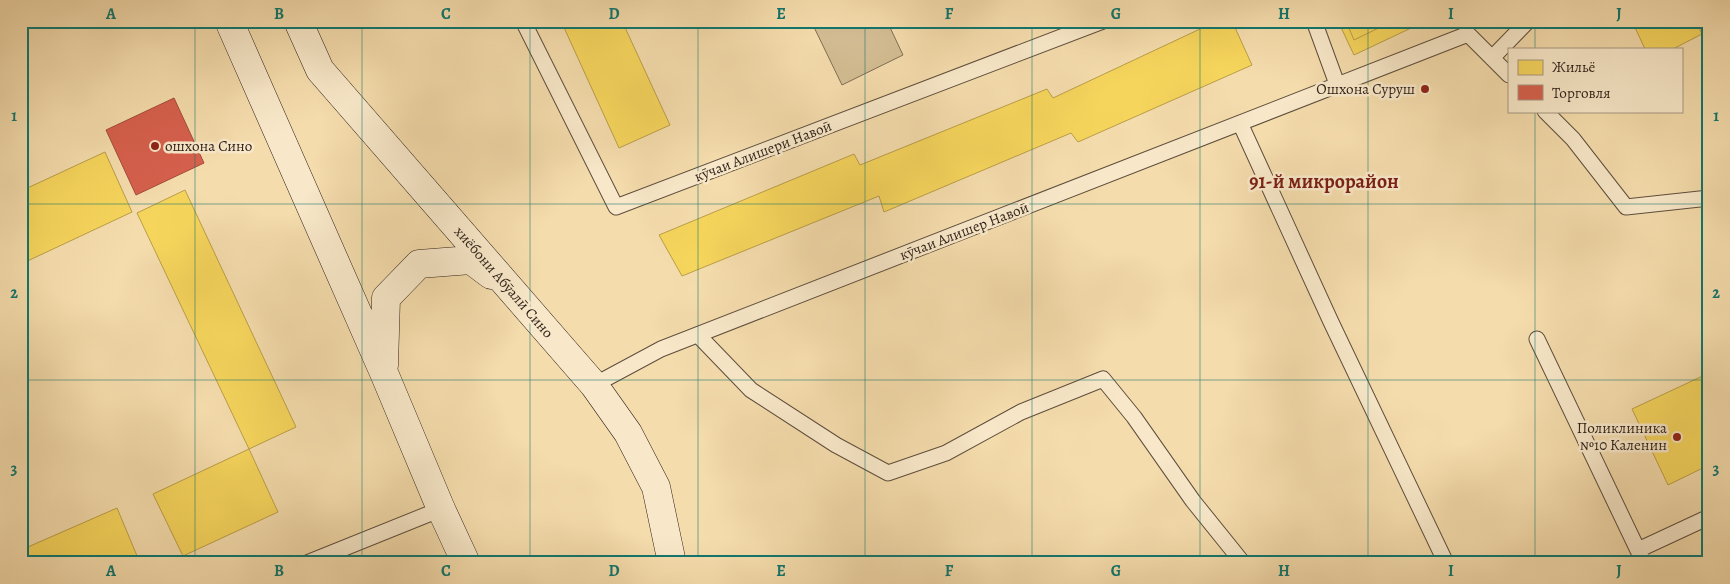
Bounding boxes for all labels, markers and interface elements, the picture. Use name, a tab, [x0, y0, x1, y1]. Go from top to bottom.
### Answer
text: A	[105, 3, 117, 25]
text: B	[274, 3, 284, 25]
text: C	[441, 3, 451, 25]
text: D	[608, 3, 620, 25]
text: E	[776, 3, 786, 25]
text: F	[945, 3, 954, 25]
text: G	[1111, 3, 1121, 25]
text: H	[1278, 3, 1290, 25]
text: I	[1448, 3, 1454, 25]
text: J	[1616, 3, 1622, 25]
legend	[1508, 48, 1682, 112]
text: Жильё	[1552, 57, 1595, 77]
place label: Ошхона Суруш	[1316, 79, 1415, 99]
marker: Ошхона Суруш	[1419, 83, 1431, 95]
text: Торговля	[1552, 83, 1610, 103]
text: 1	[11, 105, 17, 127]
text: 1	[1713, 105, 1719, 127]
street label: кӯчаи Алишери Навоӣ	[691, 115, 835, 186]
place label: ошхона Сино	[165, 136, 252, 156]
marker: ошхона Сино	[149, 140, 161, 152]
district label: 91-й микрорайон	[1249, 168, 1399, 195]
street label: кӯчаи Алишер Навоӣ	[897, 197, 1032, 265]
street label: хиёбони Абӯалӣ Сино	[450, 222, 558, 342]
text: 2	[10, 282, 18, 304]
text: 2	[1712, 282, 1720, 304]
place label: Поликлиника №10 Каленин	[1577, 418, 1667, 455]
marker: Поликлиника №10 Каленин	[1671, 431, 1683, 443]
text: 3	[11, 458, 18, 480]
text: 3	[1713, 458, 1720, 480]
text: A	[105, 560, 117, 582]
text: B	[274, 560, 284, 582]
text: C	[441, 560, 451, 582]
text: D	[608, 560, 620, 582]
text: E	[776, 560, 786, 582]
text: F	[945, 560, 954, 582]
text: G	[1111, 560, 1121, 582]
text: H	[1278, 560, 1290, 582]
text: I	[1448, 560, 1454, 582]
text: J	[1616, 560, 1622, 582]

